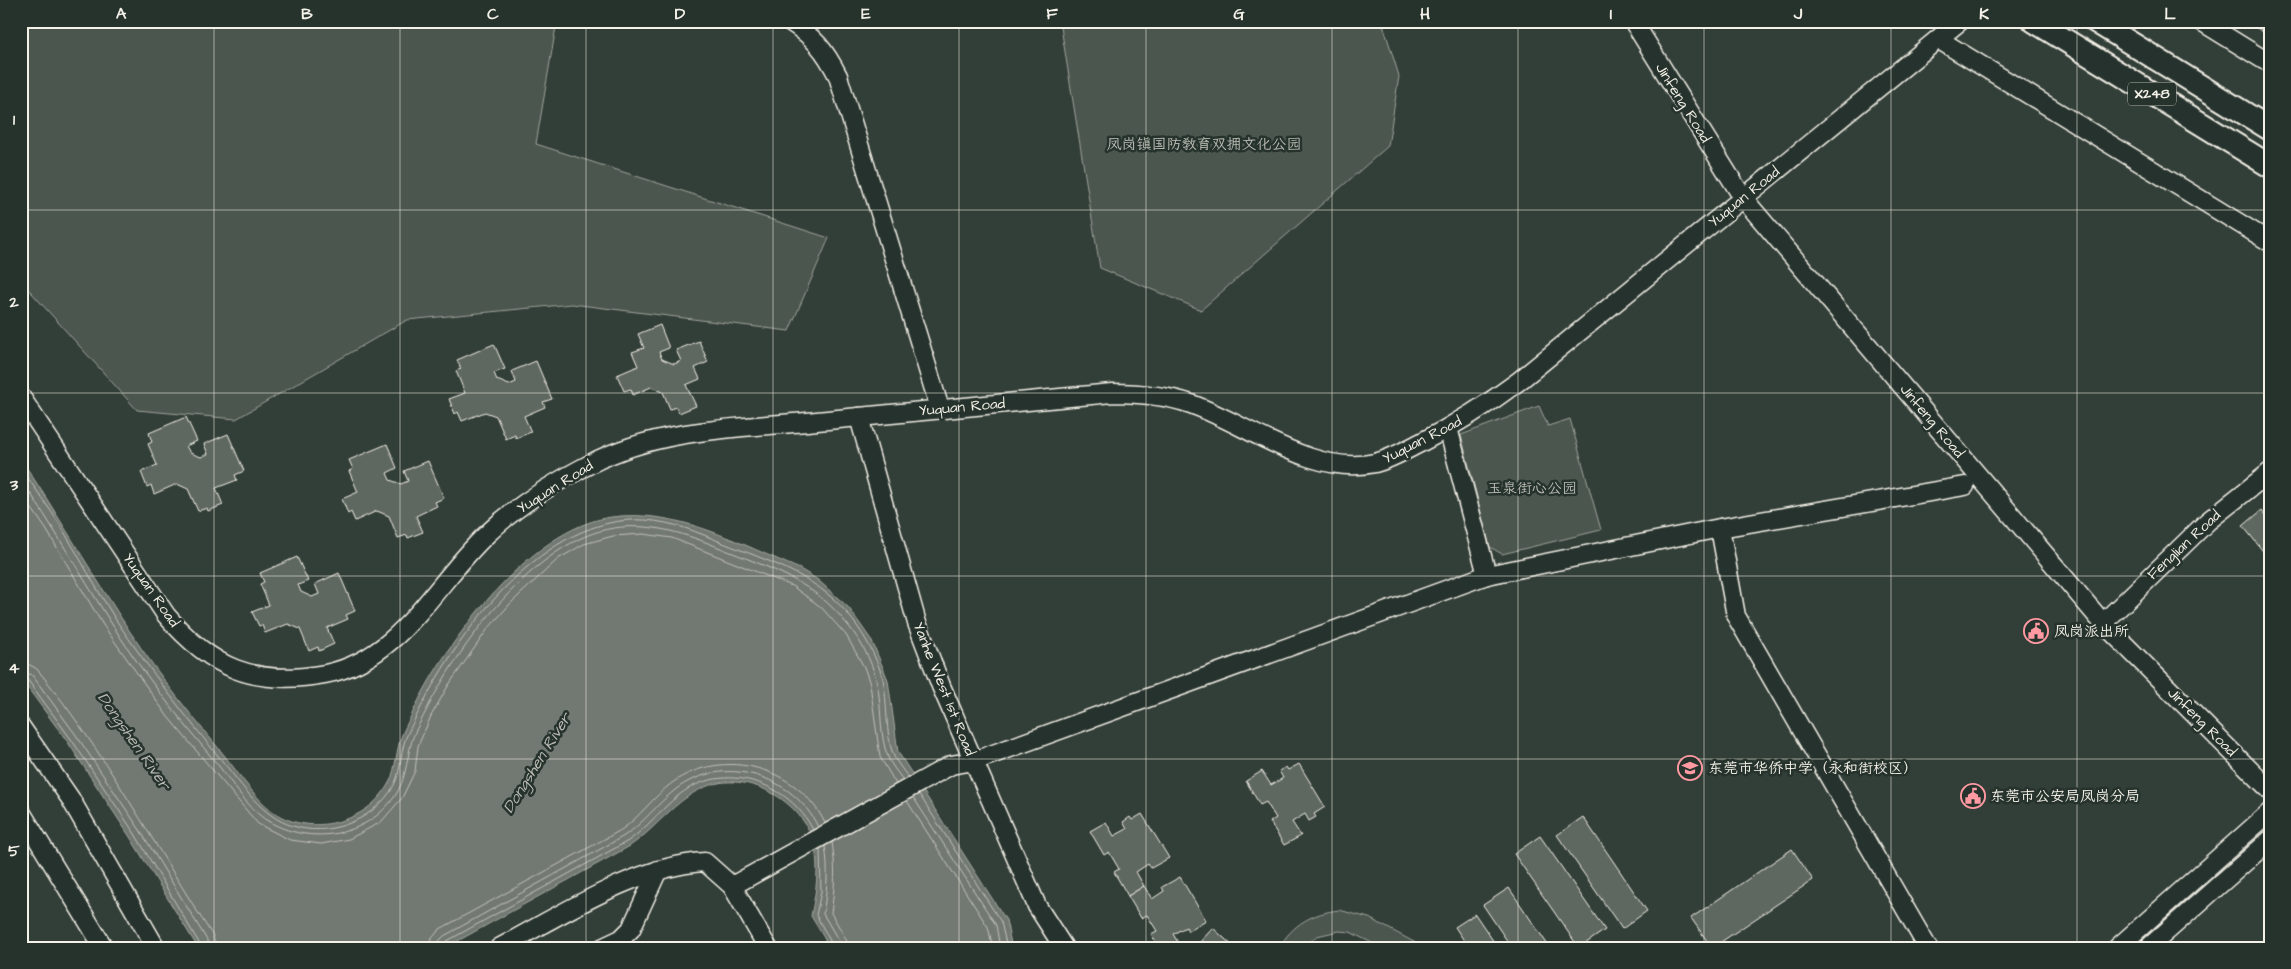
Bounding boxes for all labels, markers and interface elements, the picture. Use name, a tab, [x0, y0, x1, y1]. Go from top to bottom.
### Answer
text: A	[116, 3, 127, 25]
text: B	[301, 3, 313, 25]
text: C	[487, 3, 499, 25]
text: D	[675, 3, 686, 25]
text: E	[861, 3, 871, 25]
text: F	[1046, 3, 1058, 25]
text: G	[1233, 3, 1245, 25]
text: H	[1420, 3, 1430, 25]
text: I	[1610, 3, 1612, 25]
text: J	[1793, 3, 1803, 25]
text: K	[1979, 3, 1989, 25]
text: L	[2164, 3, 2176, 25]
street label: Jinfeng Road	[1649, 59, 1716, 148]
road number: X248	[2128, 82, 2176, 106]
text: 1	[13, 109, 16, 131]
park label: 凤岗镇国防教育双拥文化公园	[1106, 134, 1302, 155]
street label: Yuquan Road	[1704, 161, 1784, 232]
text: 2	[8, 291, 19, 313]
street label: Jinfeng Road	[1894, 380, 1969, 463]
street label: Yuquan Road	[918, 393, 1006, 421]
street label: Yuquan Road	[1379, 411, 1466, 469]
street label: Yuquan Road	[513, 455, 598, 519]
text: 3	[9, 474, 19, 496]
park label: 玉泉街心公园	[1487, 478, 1577, 499]
street label: Fenglian Road	[2142, 505, 2226, 585]
street label: Yuquan Road	[118, 549, 185, 632]
public building icon: 凤岗派出所	[2023, 618, 2049, 644]
street label: Yanhe West 1st Road	[908, 619, 981, 759]
place label: 凤岗派出所	[2054, 621, 2129, 642]
text: 4	[9, 657, 20, 679]
street label: Jinfeng Road	[2162, 683, 2242, 762]
water label: Dongshen River	[91, 688, 177, 796]
water label: Dongshen River	[497, 707, 579, 818]
school or university icon: 东莞市华侨中学（永和街校区）	[1677, 755, 1703, 781]
place label: 东莞市华侨中学（永和街校区）	[1708, 758, 1918, 779]
public building icon: 东莞市公安局凤岗分局	[1960, 783, 1986, 809]
place label: 东莞市公安局凤岗分局	[1990, 786, 2140, 807]
text: 5	[8, 840, 20, 862]

